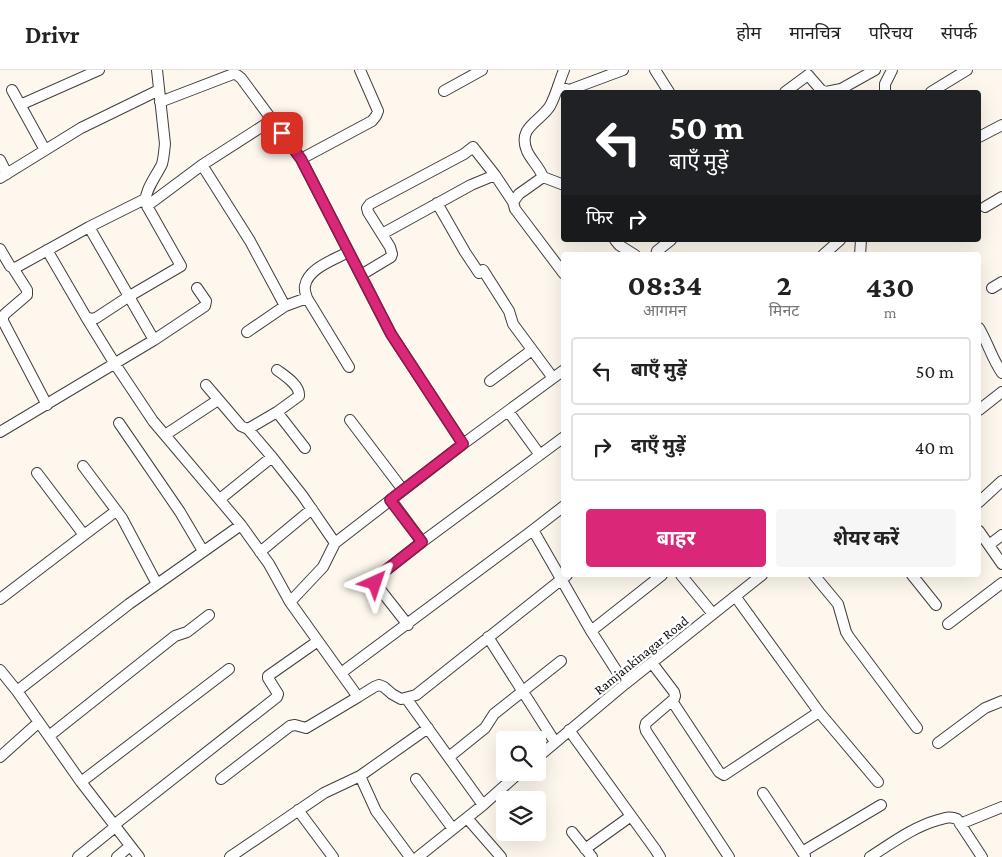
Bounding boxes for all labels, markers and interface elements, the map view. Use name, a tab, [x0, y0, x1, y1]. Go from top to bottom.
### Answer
text: Drivr	[25, 21, 80, 48]
text: होम	[736, 23, 761, 43]
text: मानचित्र	[789, 23, 841, 43]
text: परिचय	[869, 23, 913, 43]
text: संपर्क	[941, 23, 977, 43]
text: 50 m	[669, 108, 744, 147]
icon: left	[586, 110, 651, 175]
pin	[261, 112, 303, 154]
icon: arrive	[268, 119, 296, 147]
text: बाएँ मुड़ें	[669, 149, 728, 174]
icon: right	[623, 205, 651, 233]
text: फिर	[586, 207, 613, 228]
text: 08:34	[627, 268, 702, 301]
text: 2	[776, 268, 792, 301]
text: 430	[866, 270, 915, 303]
text: आगमन	[643, 302, 687, 319]
text: मिनट	[769, 302, 799, 319]
text: m	[884, 304, 897, 321]
icon: left	[588, 357, 616, 385]
text: बाएँ मुड़ें	[631, 359, 687, 380]
text: 50 m	[915, 361, 954, 382]
icon: right	[588, 433, 616, 461]
text: दाएँ मुड़ें	[631, 435, 686, 456]
text: 40 m	[915, 437, 954, 458]
button: बाहर	[586, 509, 766, 567]
button: शेयर करें	[776, 509, 956, 567]
position arrow	[348, 556, 400, 608]
street label: Ramjankinagar Road	[591, 612, 692, 699]
map controls	[496, 731, 546, 841]
button: search	[496, 731, 546, 781]
button: layers	[496, 791, 546, 841]

